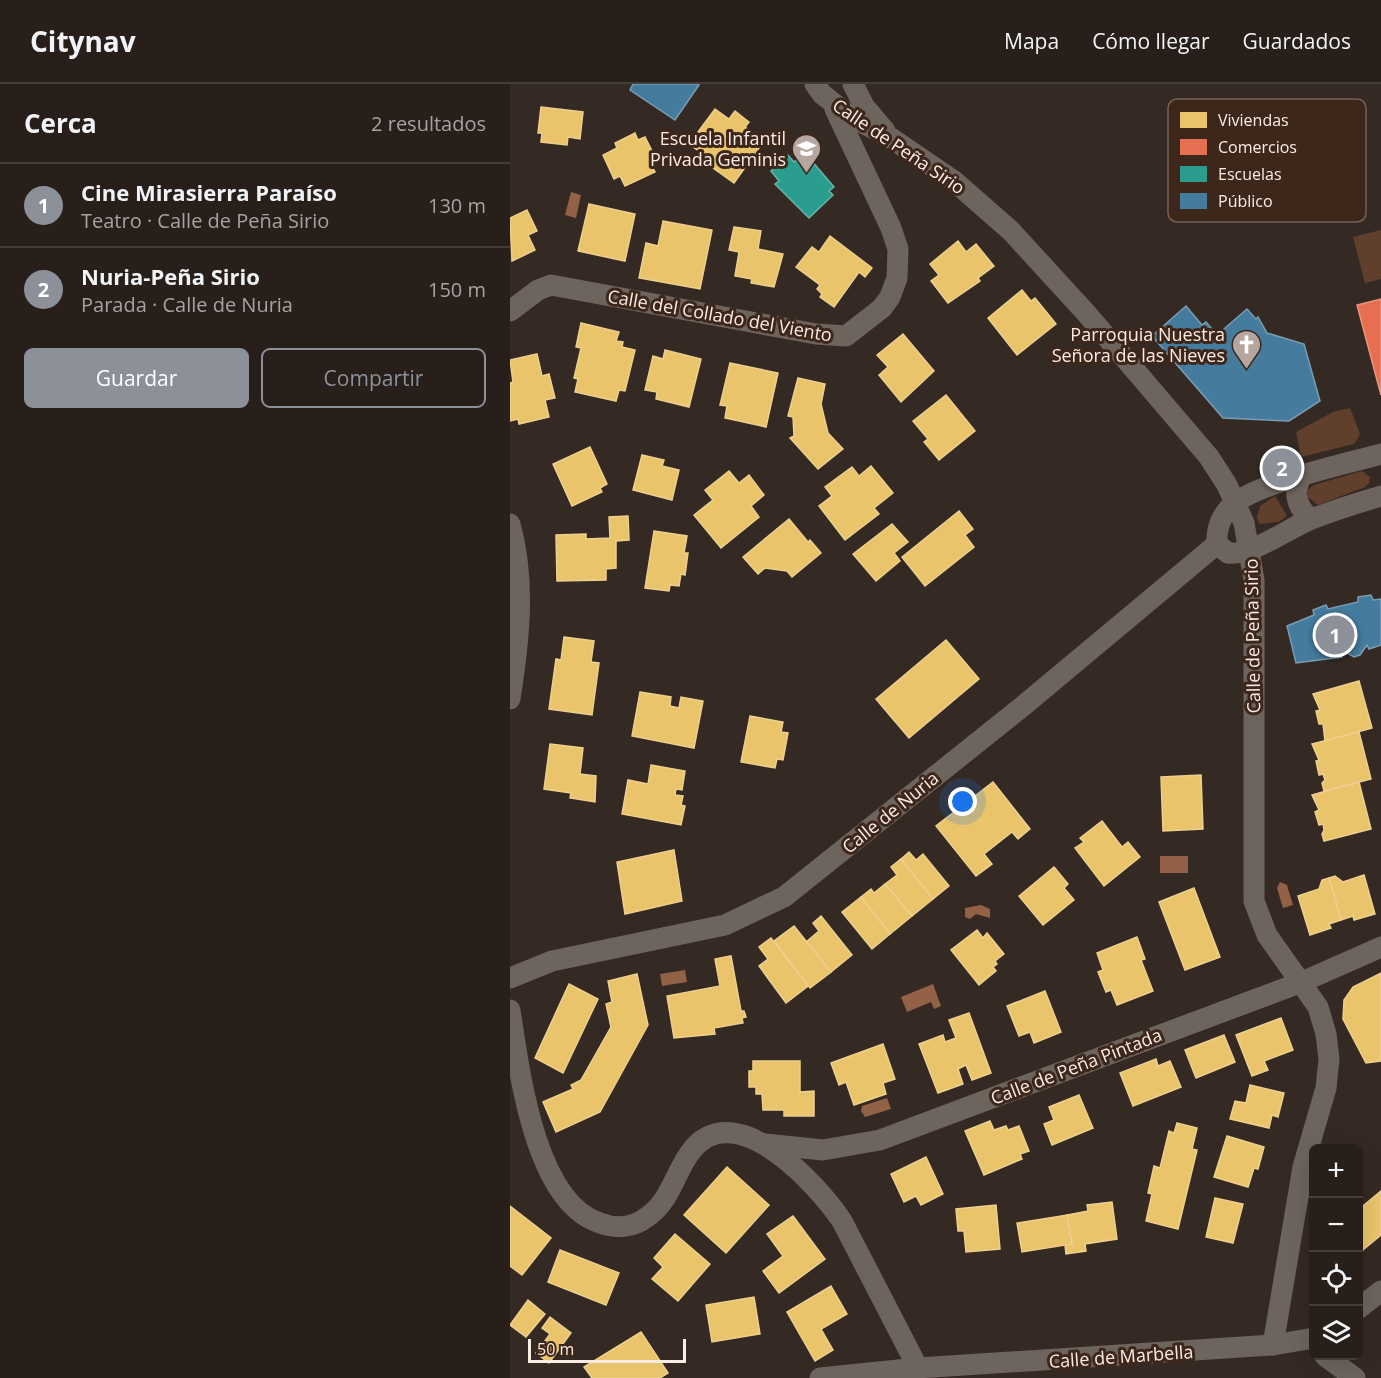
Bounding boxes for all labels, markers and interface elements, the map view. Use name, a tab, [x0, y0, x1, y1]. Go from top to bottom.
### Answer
text: Citynav	[30, 22, 136, 60]
text: Mapa	[1004, 27, 1059, 55]
text: Cómo llegar	[1092, 27, 1210, 55]
text: Guardados	[1243, 27, 1351, 55]
street label: Calle de Peña Sirio	[828, 93, 970, 199]
legend	[1168, 99, 1366, 222]
text: Cerca	[24, 105, 97, 141]
text: Viviendas	[1218, 109, 1289, 131]
text: 2 resultados	[371, 110, 486, 137]
place label: Escuela Infantil Privada Geminis	[650, 126, 786, 171]
school or university icon: Escuela Infantil Privada Geminis	[791, 132, 823, 174]
text: Comercios	[1218, 136, 1297, 158]
text: Escuelas	[1218, 163, 1282, 185]
text: Cine Mirasierra Paraíso	[81, 177, 337, 207]
text: Público	[1218, 190, 1273, 212]
text: 1	[38, 192, 49, 219]
text: 130 m	[428, 192, 486, 219]
text: Teatro · Calle de Peña Sirio	[81, 207, 329, 234]
text: Nuria-Peña Sirio	[81, 261, 260, 291]
text: 2	[38, 276, 49, 303]
text: 150 m	[428, 276, 486, 303]
street label: Calle del Collado del Viento	[606, 283, 834, 347]
text: Parada · Calle de Nuria	[81, 291, 293, 318]
place label: Parroquia Nuestra Señora de las Nieves	[1052, 322, 1225, 367]
church icon: Parroquia Nuestra Señora de las Nieves	[1230, 328, 1262, 370]
button: Guardar	[24, 348, 249, 408]
button: Compartir	[261, 348, 486, 408]
pin: 2	[1262, 446, 1302, 490]
street label: Calle de Peña Sirio	[1239, 558, 1265, 714]
pin: 1	[1316, 612, 1354, 658]
street label: Calle de Nuria	[837, 766, 943, 858]
your location	[948, 787, 977, 816]
street label: Calle de Peña Pintada	[987, 1022, 1165, 1110]
map controls	[1309, 1144, 1363, 1360]
button: +	[1309, 1144, 1363, 1198]
button: −	[1309, 1198, 1363, 1252]
button: locate	[1309, 1252, 1363, 1306]
button: layers	[1309, 1306, 1363, 1360]
scale bar	[528, 1336, 686, 1364]
text: 50 m	[537, 1338, 574, 1360]
street label: Calle de Marbella	[1048, 1339, 1194, 1373]

